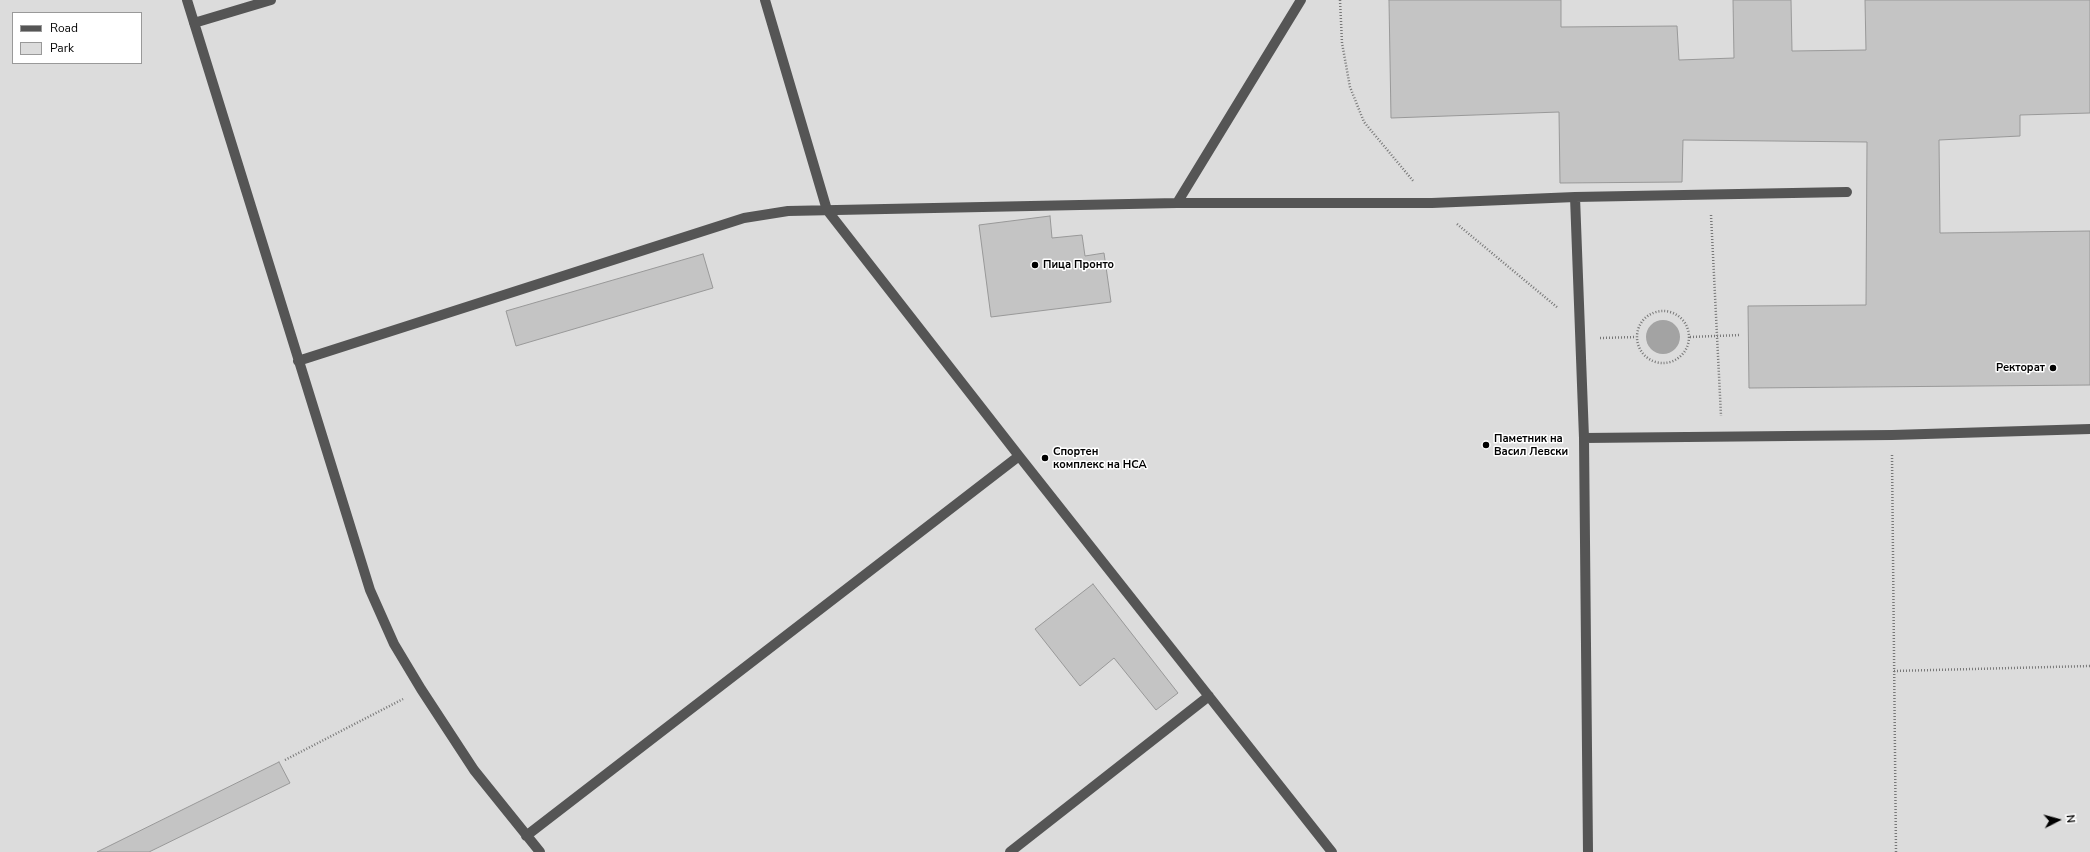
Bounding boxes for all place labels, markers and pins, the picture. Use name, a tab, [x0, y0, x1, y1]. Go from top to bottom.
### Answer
place label: Пица Пронто	[1043, 258, 1114, 272]
marker: Пица Пронто	[1030, 260, 1040, 270]
place label: Ректорат	[1996, 361, 2045, 375]
marker: Ректорат	[2048, 363, 2058, 373]
place label: Паметник на Васил Левски	[1494, 432, 1568, 458]
marker: Паметник на Васил Левски	[1481, 440, 1491, 450]
place label: Спортен комплекс на НСА	[1053, 445, 1147, 471]
marker: Спортен комплекс на НСА	[1040, 453, 1050, 463]

